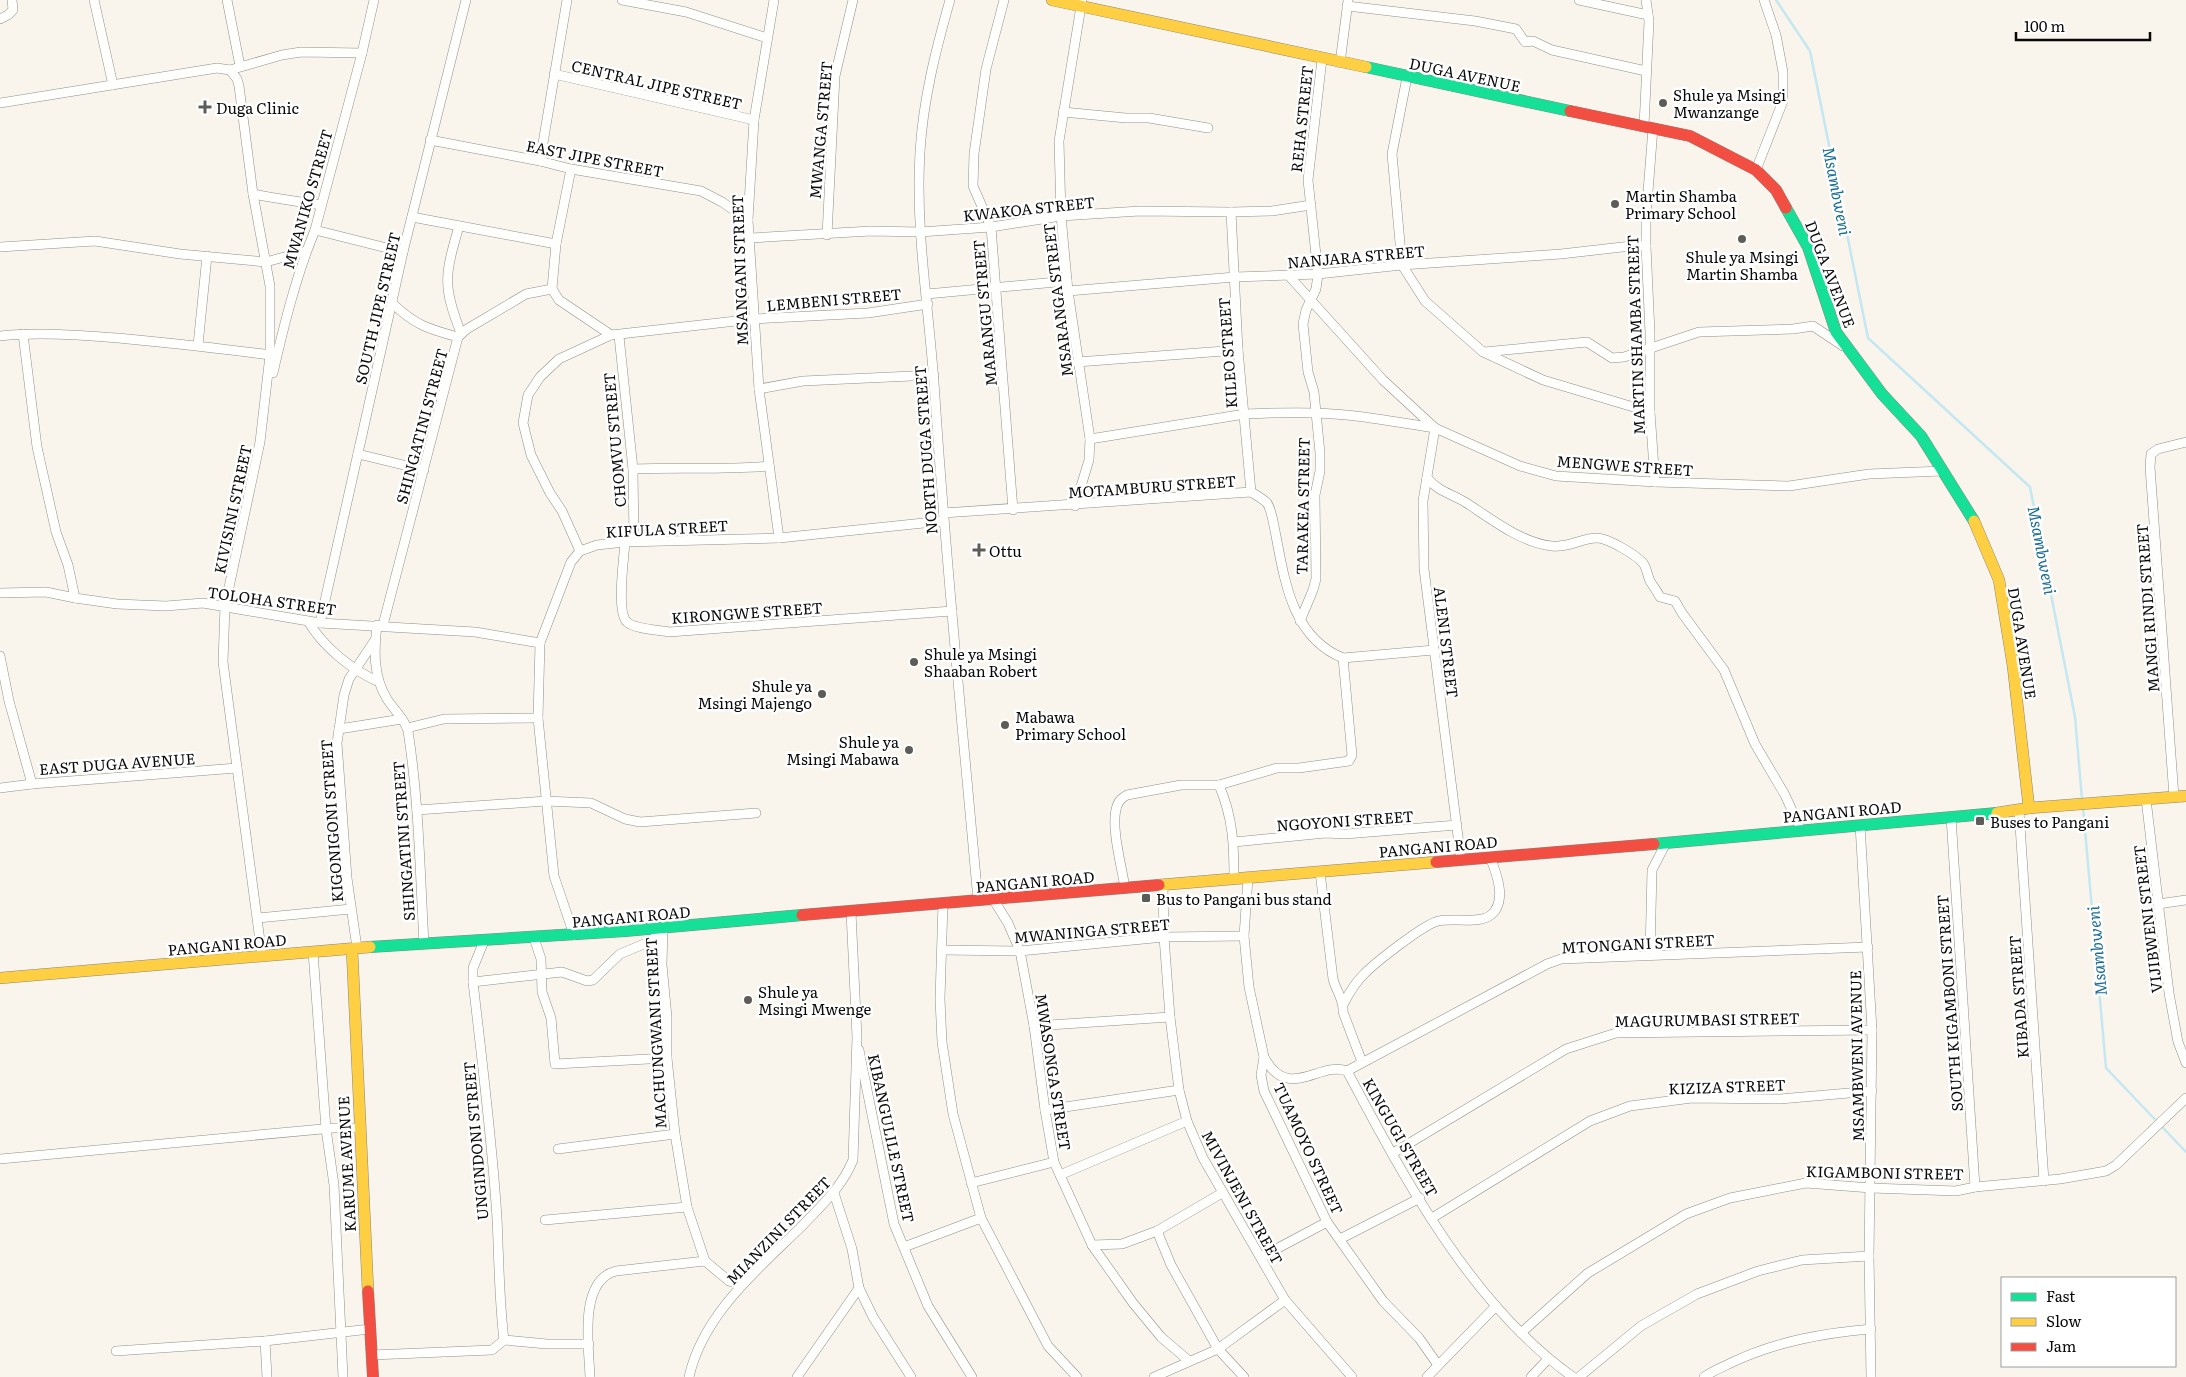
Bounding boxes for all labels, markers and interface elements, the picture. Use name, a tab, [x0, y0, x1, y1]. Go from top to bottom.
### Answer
scale bar	[2016, 10, 2150, 42]
text: 100 m	[2024, 14, 2065, 37]
street label: DUGA AVENUE	[1407, 51, 1523, 97]
street label: CENTRAL JIPE STREET	[569, 53, 745, 115]
street label: MWANGA STREET	[803, 60, 837, 200]
street label: REHA STREET	[1284, 64, 1318, 174]
place label: Shule ya Msingi Mwanzange	[1673, 83, 1786, 123]
place label: Duga Clinic	[216, 96, 300, 119]
marker: Shule ya Msingi Mwanzange	[1657, 97, 1669, 109]
marker: Duga Clinic	[198, 100, 212, 114]
street label: MWANIKO STREET	[276, 126, 338, 272]
street label: EAST JIPE STREET	[524, 133, 666, 183]
water label: Msambweni	[1818, 145, 1858, 238]
place label: Martin Shamba Primary School	[1625, 184, 1738, 224]
street label: KWAKOA STREET	[962, 190, 1096, 226]
street label: MSANGANI STREET	[725, 194, 753, 346]
marker: Martin Shamba Primary School	[1609, 198, 1621, 210]
street label: DUGA AVENUE	[1800, 217, 1862, 331]
street label: MSARANGA STREET	[1036, 222, 1078, 378]
street label: SOUTH JIPE STREET	[348, 230, 406, 386]
marker: Shule ya Msingi Martin Shamba	[1736, 233, 1748, 245]
street label: MARTIN SHAMBA STREET	[1620, 235, 1650, 435]
street label: MARANGU STREET	[966, 239, 1002, 387]
street label: NANJARA STREET	[1286, 239, 1426, 273]
place label: Shule ya Msingi Martin Shamba	[1685, 245, 1799, 285]
street label: LEMBENI STREET	[765, 282, 903, 316]
street label: KILEO STREET	[1212, 297, 1242, 409]
street label: SHINGATINI STREET	[389, 346, 453, 506]
street label: NORTH DUGA STREET	[908, 365, 942, 535]
street label: CHOMVU STREET	[597, 372, 631, 508]
street label: TARAKEA STREET	[1289, 437, 1315, 575]
street label: KIVISINI STREET	[207, 442, 257, 576]
street label: MENGWE STREET	[1556, 449, 1694, 481]
street label: MOTAMBURU STREET	[1067, 469, 1237, 503]
water label: Msambweni	[2023, 504, 2063, 597]
street label: KIFULA STREET	[605, 513, 729, 543]
street label: MANGI RINDI STREET	[2130, 523, 2164, 693]
place label: Ottu	[989, 539, 1022, 562]
marker: Ottu	[973, 544, 985, 556]
street label: TOLOHA STREET	[206, 580, 338, 620]
street label: ALENI STREET	[1429, 585, 1465, 699]
street label: DUGA AVENUE	[2003, 585, 2043, 701]
street label: KIRONGWE STREET	[671, 595, 823, 629]
place label: Shule ya Msingi Shaaban Robert	[924, 642, 1037, 682]
marker: Shule ya Msingi Shaaban Robert	[908, 656, 920, 668]
place label: Shule ya Msingi Majengo	[698, 674, 813, 714]
marker: Shule ya Msingi Majengo	[816, 688, 828, 700]
place label: Mabawa Primary School	[1015, 705, 1126, 745]
marker: Mabawa Primary School	[999, 719, 1011, 731]
place label: Shule ya Msingi Mabawa	[786, 730, 900, 770]
street label: KIGONIGONI STREET	[314, 739, 348, 903]
marker: Shule ya Msingi Mabawa	[903, 744, 915, 756]
street label: EAST DUGA AVENUE	[38, 746, 196, 780]
street label: SHINGATINI STREET	[386, 760, 420, 922]
street label: PANGANI ROAD	[1782, 794, 1902, 828]
street label: NGOYONI STREET	[1276, 804, 1414, 836]
place label: Buses to Pangani	[1990, 810, 2109, 833]
marker: Buses to Pangani	[1974, 815, 1986, 827]
street label: PANGANI ROAD	[1378, 829, 1498, 863]
street label: VIJIBWENI STREET	[2126, 844, 2168, 994]
street label: PANGANI ROAD	[975, 864, 1095, 898]
place label: Bus to Pangani bus stand	[1156, 887, 1332, 910]
marker: Bus to Pangani bus stand	[1140, 892, 1152, 904]
street label: SOUTH KIGAMBONI STREET	[1930, 894, 1968, 1112]
street label: PANGANI ROAD	[571, 899, 691, 933]
water label: Msambweni	[2080, 905, 2112, 997]
street label: MWANINGA STREET	[1013, 912, 1171, 948]
street label: PANGANI ROAD	[167, 927, 287, 961]
street label: MTONGANI STREET	[1561, 927, 1715, 959]
street label: KIBADA STREET	[2002, 935, 2034, 1059]
street label: MACHUNGWANI STREET	[638, 937, 672, 1129]
street label: MSAMBWENI AVENUE	[1843, 970, 1869, 1142]
place label: Shule ya Msingi Mwenge	[758, 980, 872, 1020]
street label: MWASONGA STREET	[1030, 992, 1078, 1152]
marker: Shule ya Msingi Mwenge	[742, 994, 754, 1006]
street label: MAGURUMBASI STREET	[1614, 1006, 1800, 1032]
street label: KIBANGULILE STREET	[863, 1051, 921, 1225]
street label: UNGINDONI STREET	[457, 1061, 493, 1221]
street label: KIZIZA STREET	[1668, 1072, 1786, 1100]
street label: KINGUGI STREET	[1358, 1073, 1444, 1201]
street label: TUAMOYO STREET	[1268, 1078, 1350, 1218]
street label: KARUME AVENUE	[331, 1095, 361, 1233]
street label: MIVINJENI STREET	[1197, 1126, 1289, 1268]
street label: KIGAMBONI STREET	[1806, 1159, 1964, 1185]
street label: MIANZINI STREET	[720, 1171, 836, 1289]
legend	[2001, 1277, 2176, 1367]
text: Fast	[2046, 1284, 2075, 1307]
text: Slow	[2046, 1309, 2081, 1332]
text: Jam	[2046, 1334, 2077, 1357]

